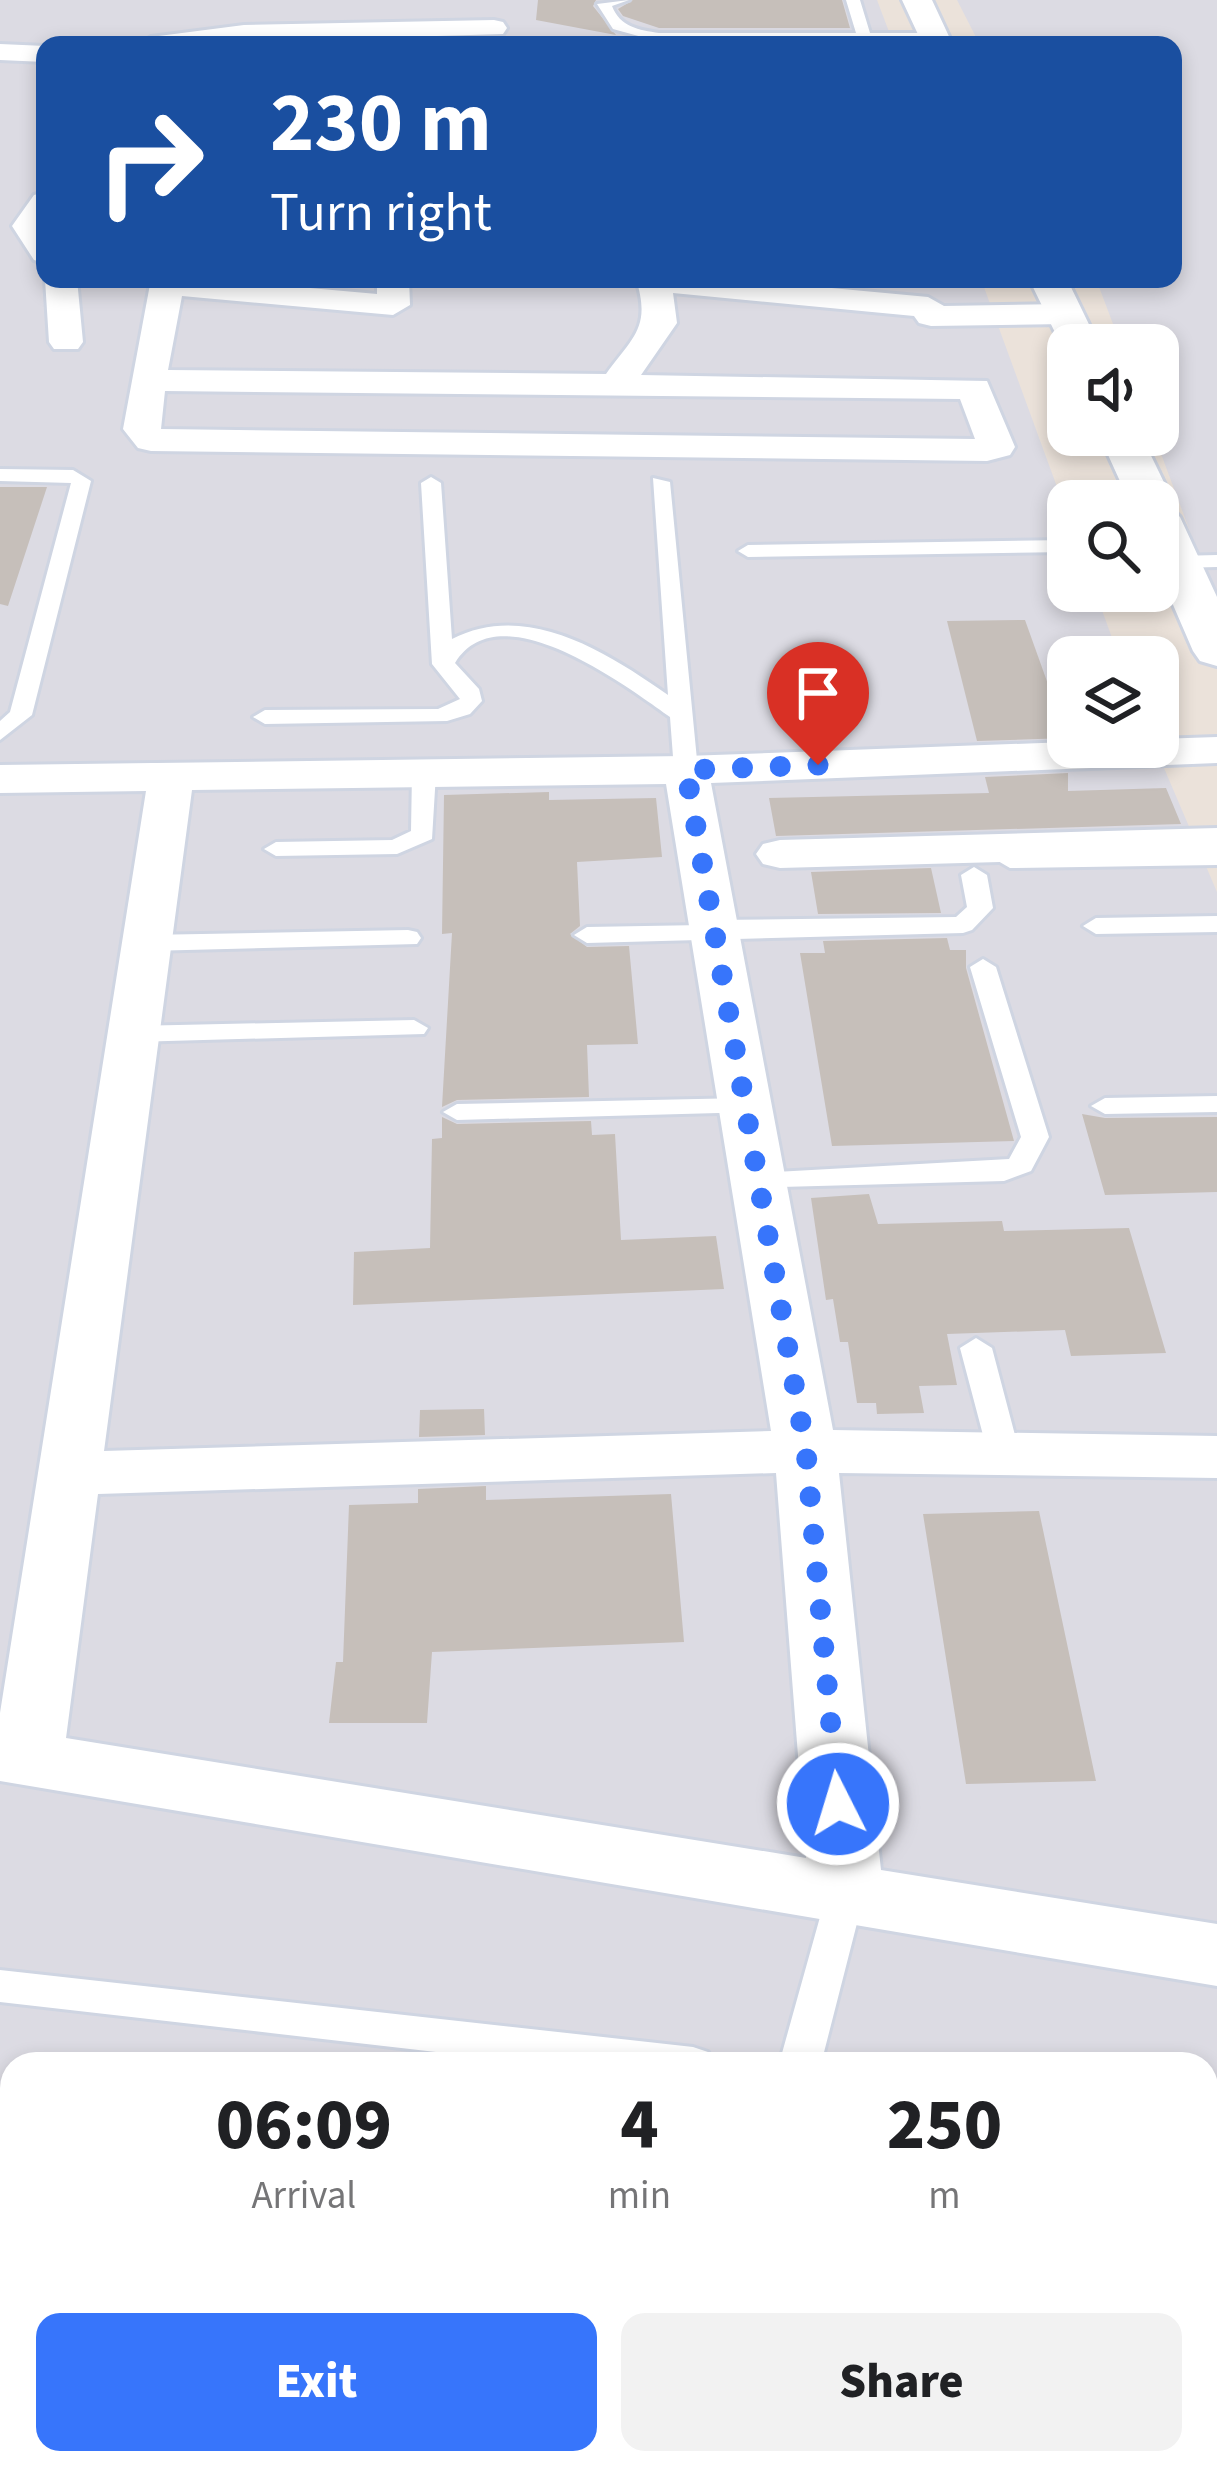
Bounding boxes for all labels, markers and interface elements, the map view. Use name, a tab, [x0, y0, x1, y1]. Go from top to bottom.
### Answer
text: 230 m	[270, 64, 492, 184]
icon: right	[72, 84, 228, 240]
text: Turn right	[270, 175, 492, 252]
map controls	[1047, 324, 1179, 768]
button: sound	[1047, 324, 1179, 456]
button: search	[1047, 480, 1179, 612]
button: layers	[1047, 636, 1179, 768]
pin	[767, 642, 869, 765]
icon: arrive	[785, 660, 851, 726]
position arrow	[775, 1741, 901, 1867]
text: 06:09	[216, 2074, 392, 2177]
text: 4	[620, 2074, 659, 2177]
text: 250	[887, 2074, 1002, 2177]
text: Arrival	[251, 2168, 356, 2224]
text: min	[608, 2168, 671, 2224]
text: m	[928, 2168, 961, 2224]
button: Exit	[36, 2313, 597, 2451]
button: Share	[621, 2313, 1182, 2451]

